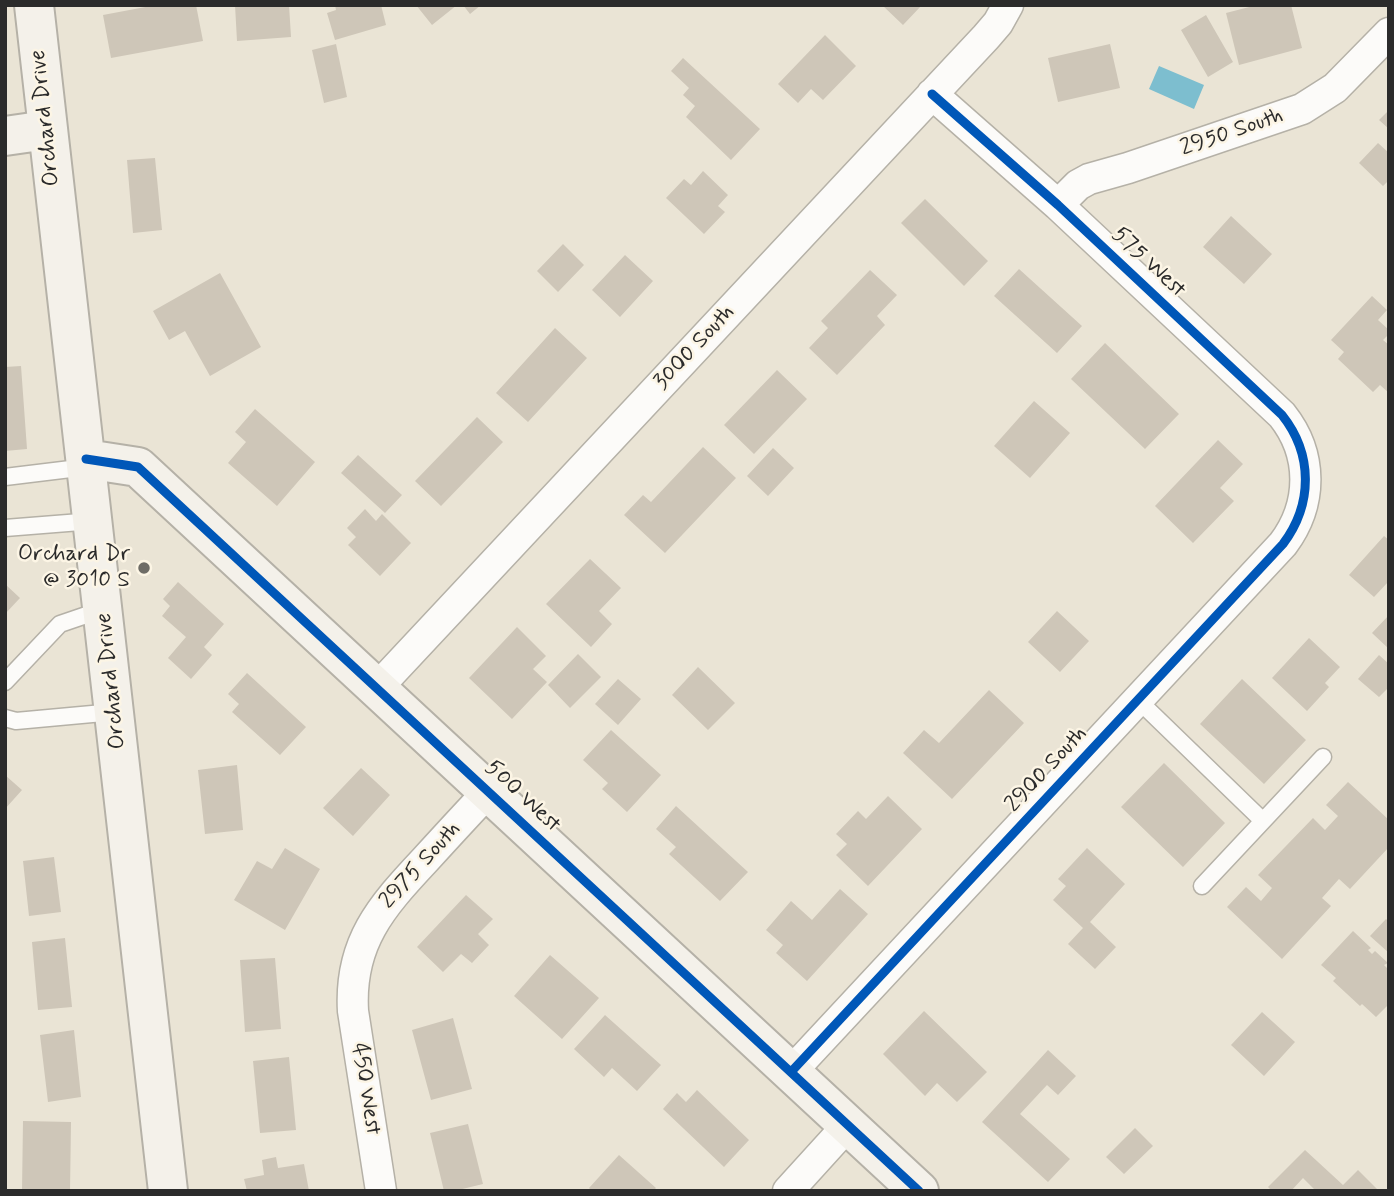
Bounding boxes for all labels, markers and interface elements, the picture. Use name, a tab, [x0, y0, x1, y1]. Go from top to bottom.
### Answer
street label: Orchard Drive	[25, 48, 67, 188]
street label: 2950 South	[1177, 103, 1287, 163]
street label: 575 West	[1105, 222, 1191, 304]
street label: 3000 South	[649, 300, 741, 396]
place label: Orchard Dr @ 3010 S	[18, 541, 130, 595]
marker: Orchard Dr @ 3010 S	[136, 560, 152, 576]
street label: Orchard Drive	[91, 611, 133, 751]
street label: 2900 South	[1000, 721, 1094, 819]
street label: 500 West	[478, 755, 566, 839]
street label: 2975 South	[375, 817, 467, 915]
street label: 450 West	[344, 1041, 386, 1137]

